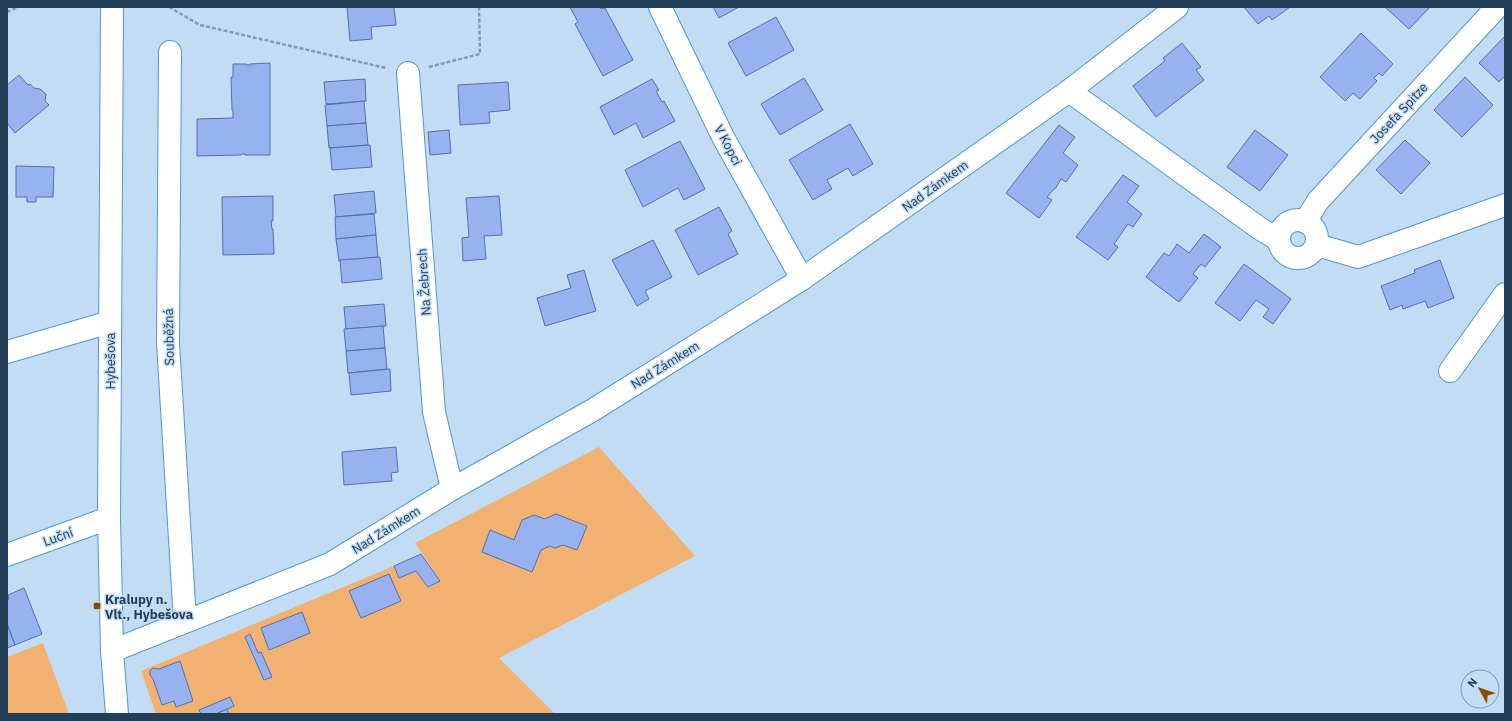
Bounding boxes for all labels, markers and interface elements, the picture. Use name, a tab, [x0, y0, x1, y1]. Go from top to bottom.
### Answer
street label: Josefa Spitze	[1366, 79, 1432, 147]
street label: V Kopci	[710, 122, 746, 168]
street label: Nad Zámkem	[899, 156, 971, 216]
street label: Na Žebrech	[413, 248, 435, 316]
street label: Souběžná	[160, 308, 178, 366]
street label: Hybešova	[102, 332, 119, 390]
street label: Nad Zámkem	[628, 337, 702, 393]
street label: Nad Zámkem	[349, 502, 423, 558]
street label: Luční	[41, 523, 76, 550]
place label: Kralupy n. Vlt., Hybešova	[105, 591, 193, 623]
marker: Kralupy n. Vlt., Hybešova	[92, 601, 102, 611]
north arrow	[1460, 669, 1500, 709]
text: N	[1464, 675, 1480, 690]

